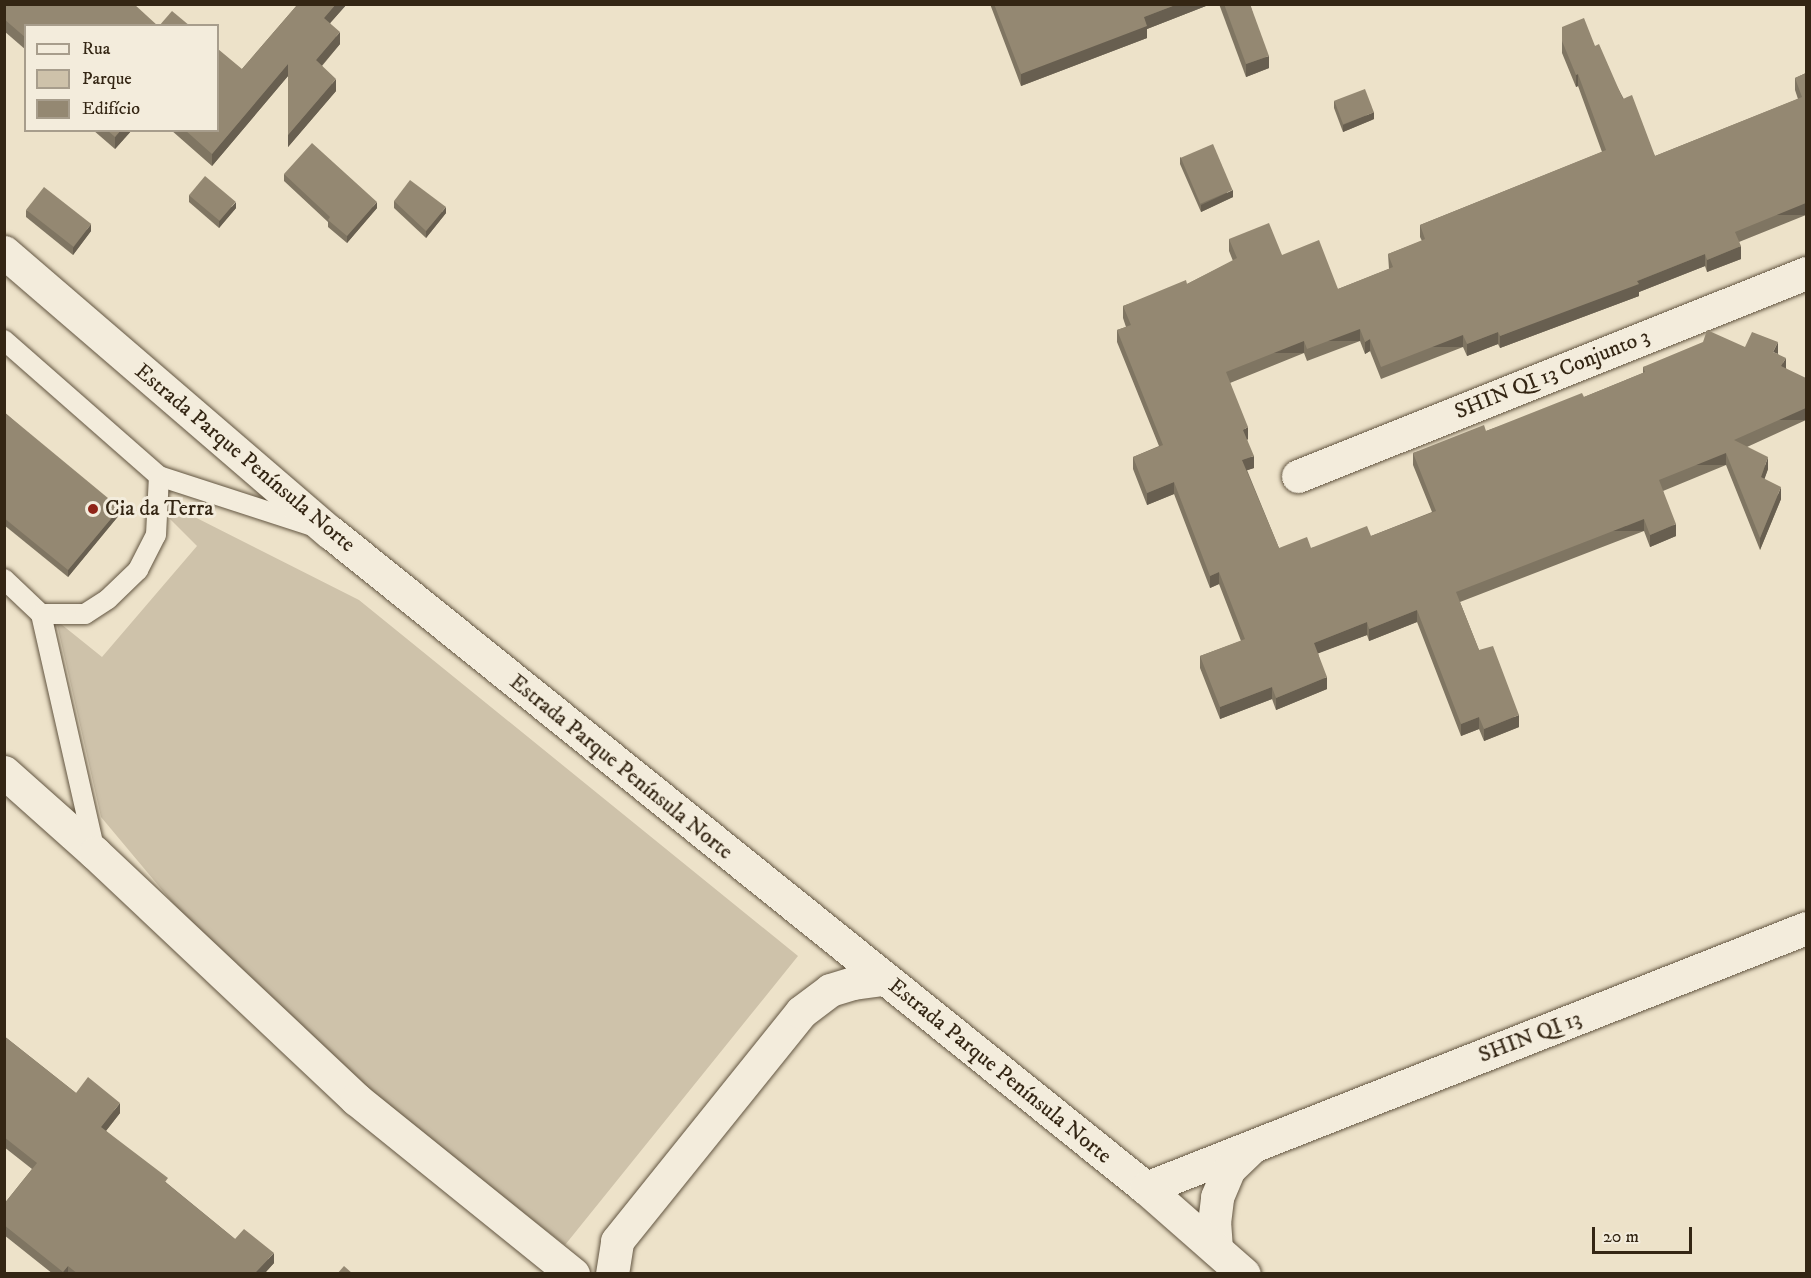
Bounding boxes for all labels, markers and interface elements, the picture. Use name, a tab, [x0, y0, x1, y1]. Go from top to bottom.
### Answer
legend	[24, 24, 219, 132]
text: Rua	[82, 38, 110, 60]
text: Parque	[82, 68, 132, 90]
text: Edifício	[82, 98, 140, 120]
street label: SHIN QI 13 Conjunto 3	[1451, 323, 1653, 425]
street label: Estrada Parque Península Norte	[129, 358, 361, 558]
place label: Cia da Terra	[105, 496, 214, 522]
marker: Cia da Terra	[86, 502, 100, 516]
street label: Estrada Parque Península Norte	[504, 669, 738, 865]
street label: Estrada Parque Península Norte	[883, 973, 1117, 1169]
street label: SHIN QI 13	[1475, 1005, 1585, 1069]
scale bar	[1595, 1215, 1696, 1253]
text: 20 m	[1603, 1226, 1639, 1248]

